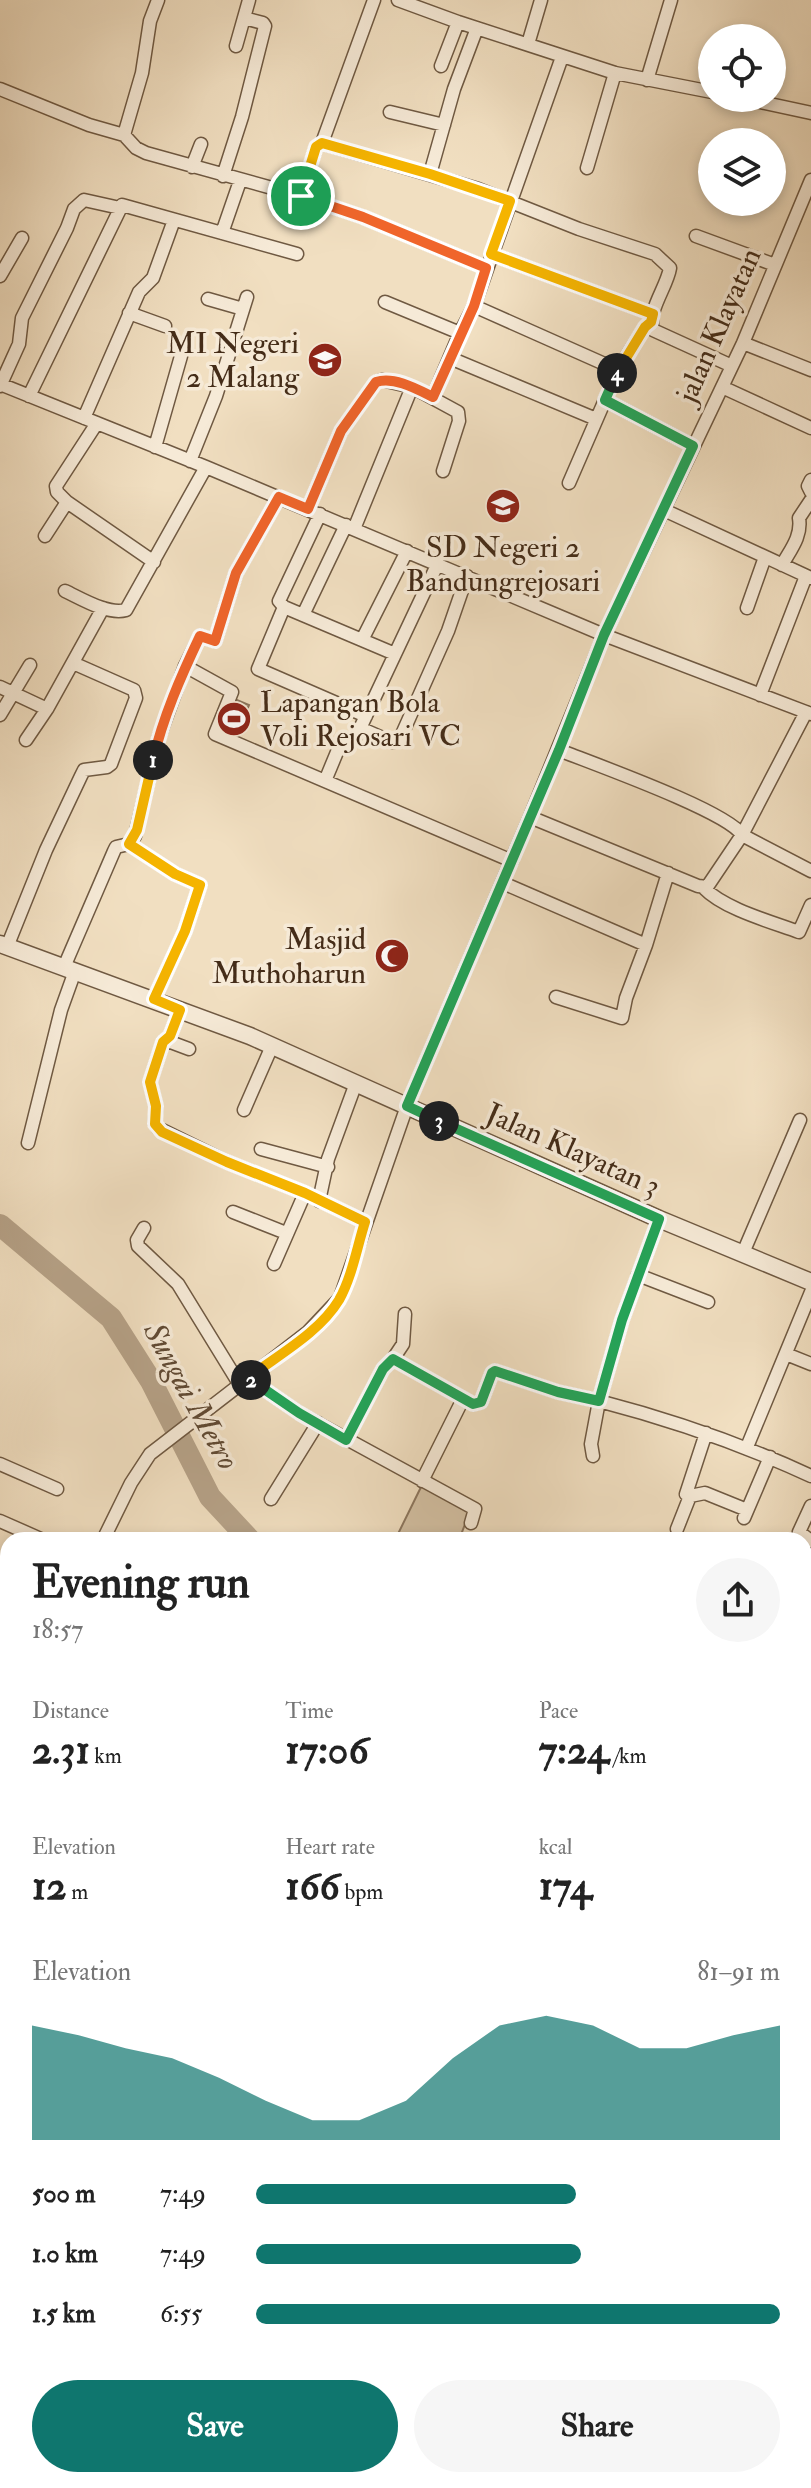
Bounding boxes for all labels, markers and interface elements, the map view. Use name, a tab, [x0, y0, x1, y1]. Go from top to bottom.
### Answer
map controls	[698, 24, 786, 216]
button: locate	[698, 24, 786, 112]
button: layers	[698, 128, 786, 216]
pin	[267, 162, 335, 230]
icon: arrive	[279, 174, 323, 218]
street label: jalan Klayatan	[667, 242, 769, 412]
place label: MI Negeri 2 Malang	[166, 325, 300, 396]
school or university icon: MI Negeri 2 Malang	[306, 341, 344, 379]
pin: 4	[597, 353, 637, 393]
text: 4	[611, 359, 623, 387]
school or university icon: SD Negeri 2 Bandungrejosari	[484, 487, 522, 525]
place label: SD Negeri 2 Bandungrejosari	[406, 529, 600, 600]
place label: Lapangan Bola Voli Rejosari VC	[260, 684, 461, 755]
sports icon: Lapangan Bola Voli Rejosari VC	[215, 700, 253, 738]
pin: 1	[133, 740, 173, 780]
text: 1	[149, 746, 157, 774]
place label: Masjid Muthoharun	[212, 921, 366, 992]
mosque icon: Masjid Muthoharun	[373, 937, 411, 975]
street label: Jalan Klayatan 3	[479, 1095, 666, 1205]
pin: 3	[419, 1101, 459, 1141]
text: 3	[435, 1107, 443, 1135]
water label: Sungai Metro	[134, 1314, 248, 1477]
pin: 2	[231, 1360, 271, 1400]
text: 2	[245, 1366, 257, 1394]
text: Evening run	[32, 1556, 250, 1611]
button: share	[696, 1558, 780, 1642]
text: 18:57	[32, 1614, 83, 1646]
text: Distance	[32, 1697, 109, 1725]
text: Time	[285, 1697, 333, 1725]
text: Pace	[539, 1697, 578, 1725]
text: 2.31	[32, 1725, 90, 1776]
text: 17:06	[285, 1725, 369, 1776]
text: 7:24	[539, 1725, 609, 1776]
text: km	[90, 1742, 122, 1770]
text: /km	[609, 1742, 647, 1770]
text: Elevation	[32, 1833, 116, 1861]
text: Heart rate	[285, 1833, 375, 1861]
text: kcal	[539, 1833, 572, 1861]
text: 12	[32, 1861, 67, 1912]
text: 166	[285, 1861, 340, 1912]
text: 174	[539, 1861, 592, 1912]
text: m	[67, 1878, 88, 1906]
text: bpm	[340, 1878, 383, 1906]
text: Elevation	[32, 1956, 131, 1988]
text: 81–91 m	[697, 1956, 780, 1988]
text: 500 m	[32, 2178, 96, 2210]
text: 7:49	[160, 2178, 206, 2210]
text: 1.0 km	[32, 2238, 98, 2270]
text: 7:49	[160, 2238, 206, 2270]
text: 1.5 km	[32, 2298, 95, 2330]
text: 6:55	[160, 2298, 202, 2330]
button: Save	[32, 2380, 398, 2472]
button: Share	[414, 2380, 780, 2472]

